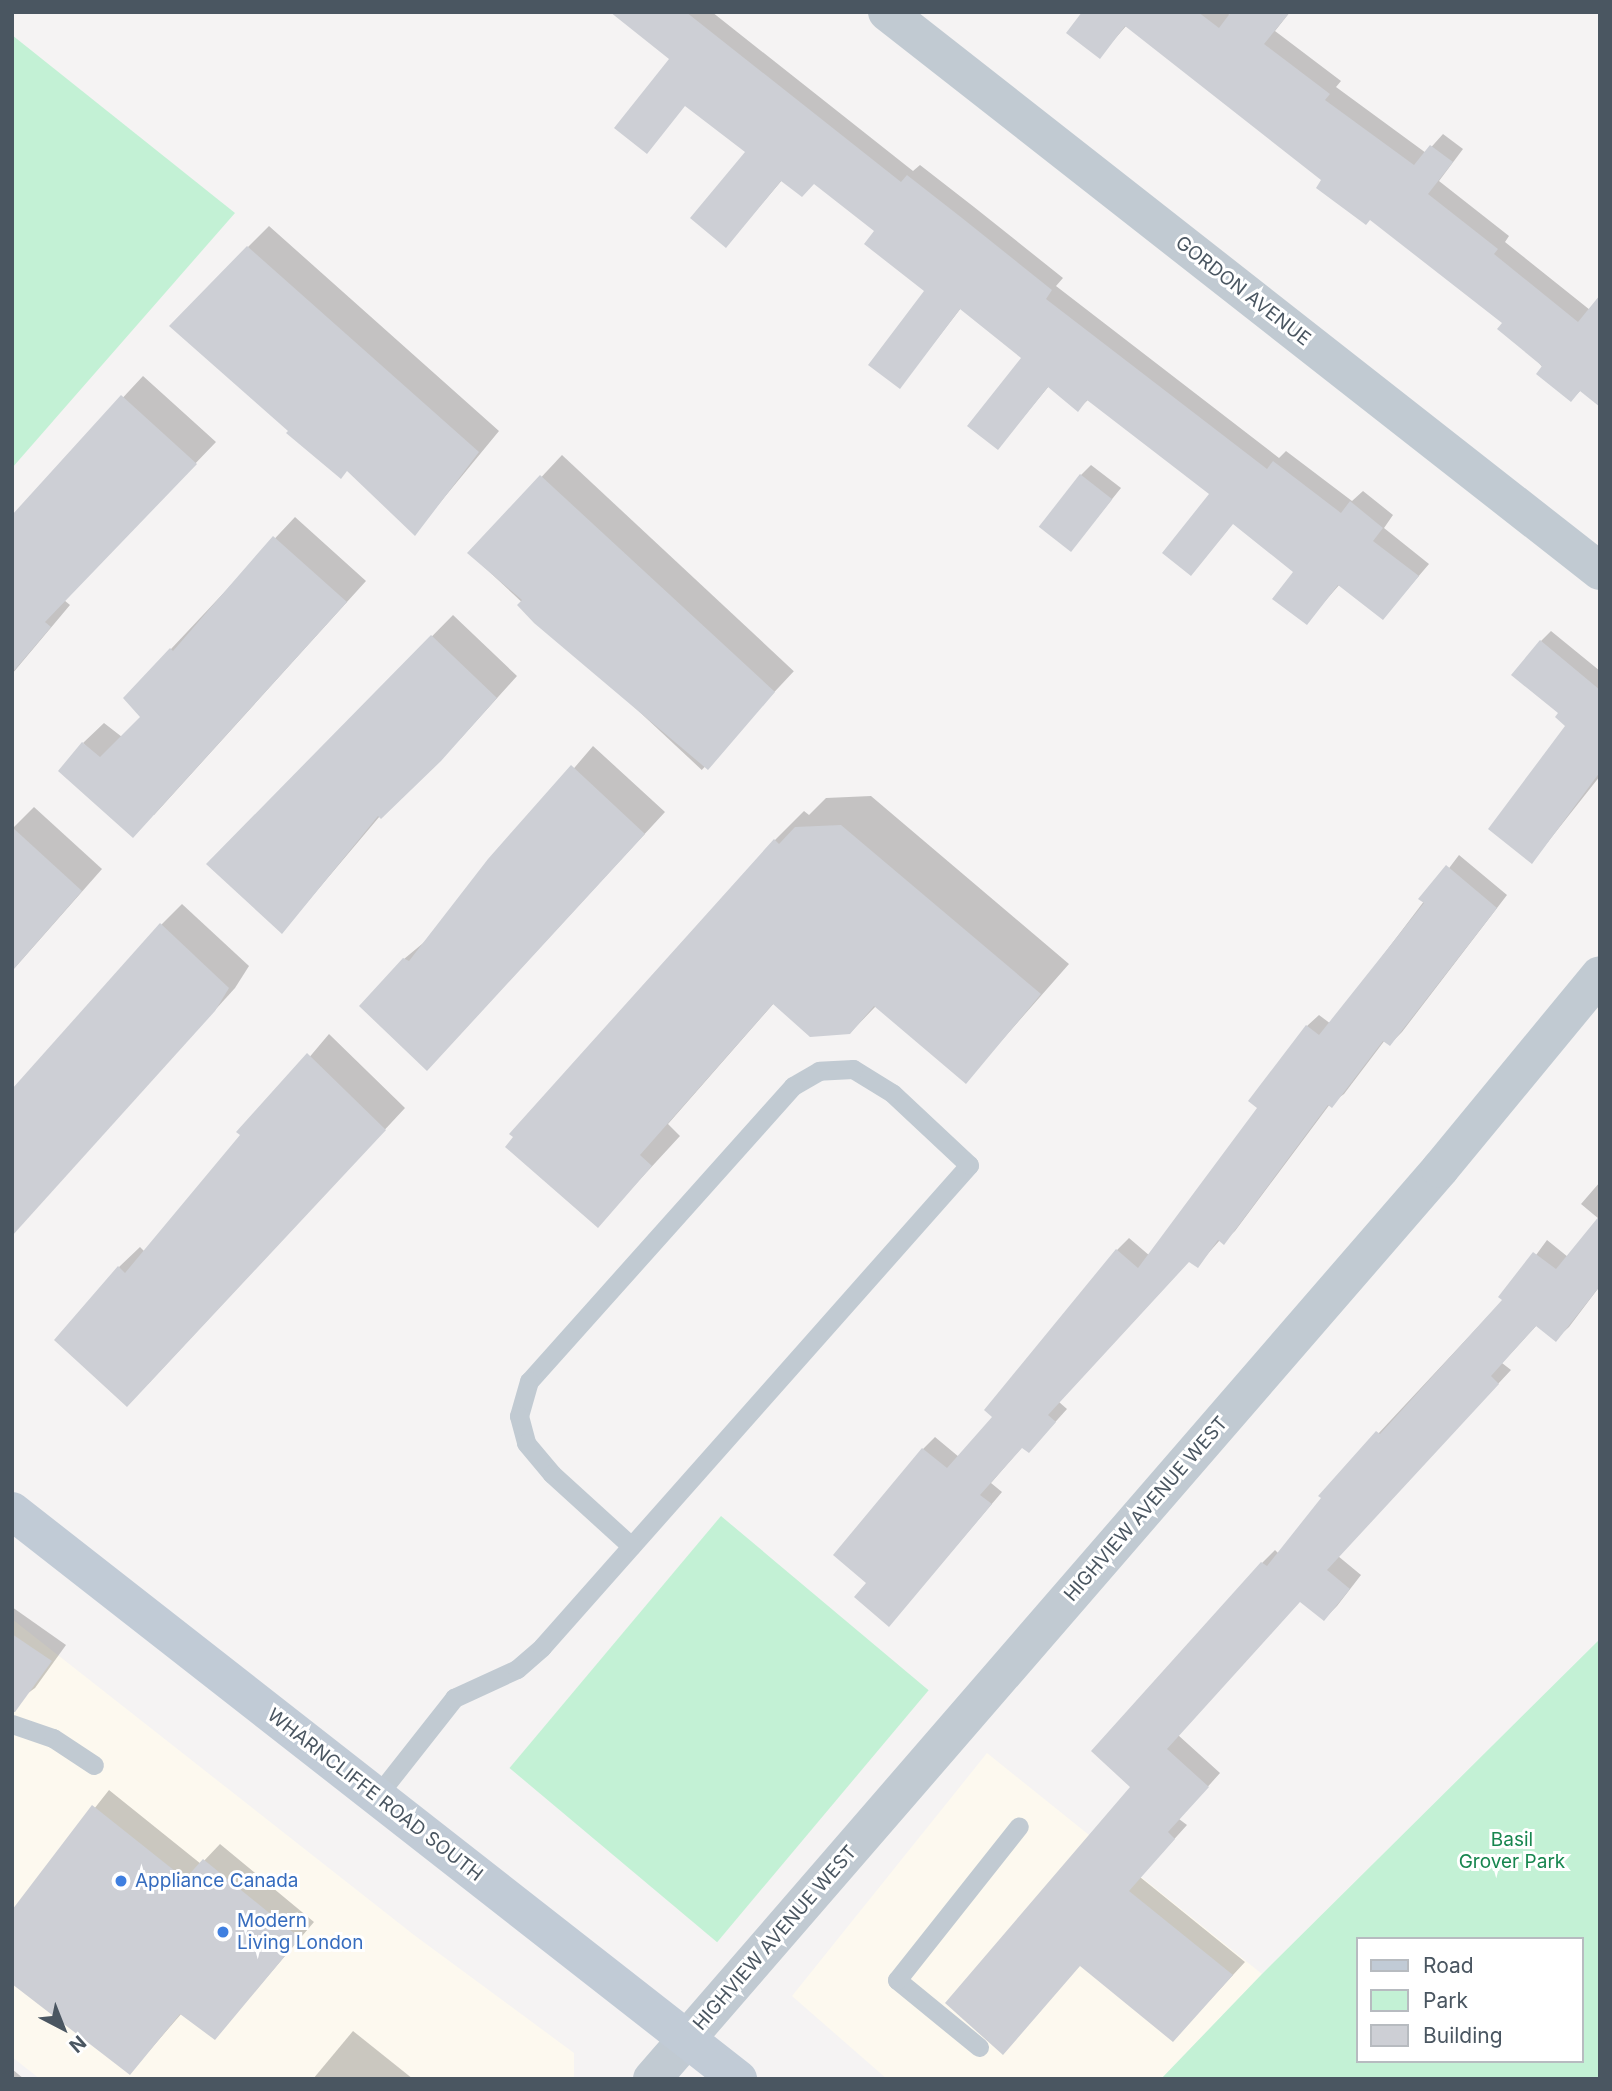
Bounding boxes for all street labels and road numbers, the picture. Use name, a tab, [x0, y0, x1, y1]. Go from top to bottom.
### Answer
street label: GORDON AVENUE	[1171, 231, 1315, 351]
street label: HIGHVIEW AVENUE WEST	[1060, 1412, 1232, 1606]
street label: WHARNCLIFFE ROAD SOUTH	[263, 1704, 487, 1886]
street label: HIGHVIEW AVENUE WEST	[689, 1841, 861, 2035]

